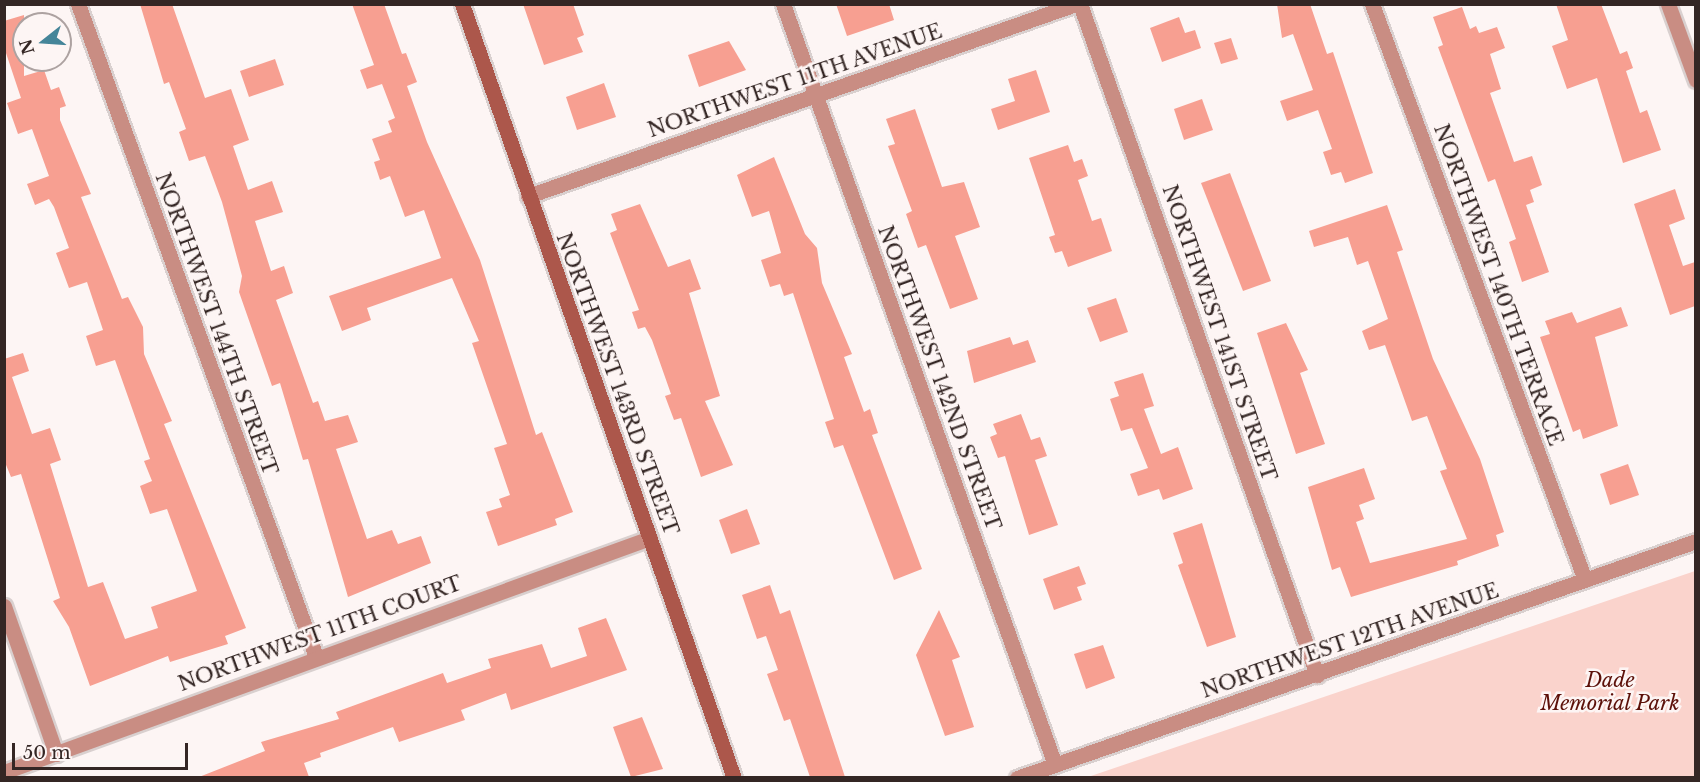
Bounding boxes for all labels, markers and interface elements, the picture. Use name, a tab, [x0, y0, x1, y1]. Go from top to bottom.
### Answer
north arrow	[12, 12, 72, 72]
street label: NORTHWEST 11TH AVENUE	[644, 19, 946, 143]
text: N	[15, 37, 38, 57]
street label: NORTHWEST 140TH TERRACE	[1428, 120, 1568, 450]
street label: NORTHWEST 144TH STREET	[150, 169, 282, 479]
street label: NORTHWEST 141ST STREET	[1157, 181, 1281, 485]
street label: NORTHWEST 142ND STREET	[872, 222, 1006, 534]
street label: NORTHWEST 143RD STREET	[551, 229, 683, 539]
street label: NORTHWEST 11TH COURT	[175, 571, 465, 697]
street label: NORTHWEST 12TH AVENUE	[1197, 578, 1503, 704]
park label: Dade Memorial Park	[1540, 668, 1680, 715]
scale bar	[15, 731, 190, 769]
text: 50 m	[23, 742, 71, 764]

